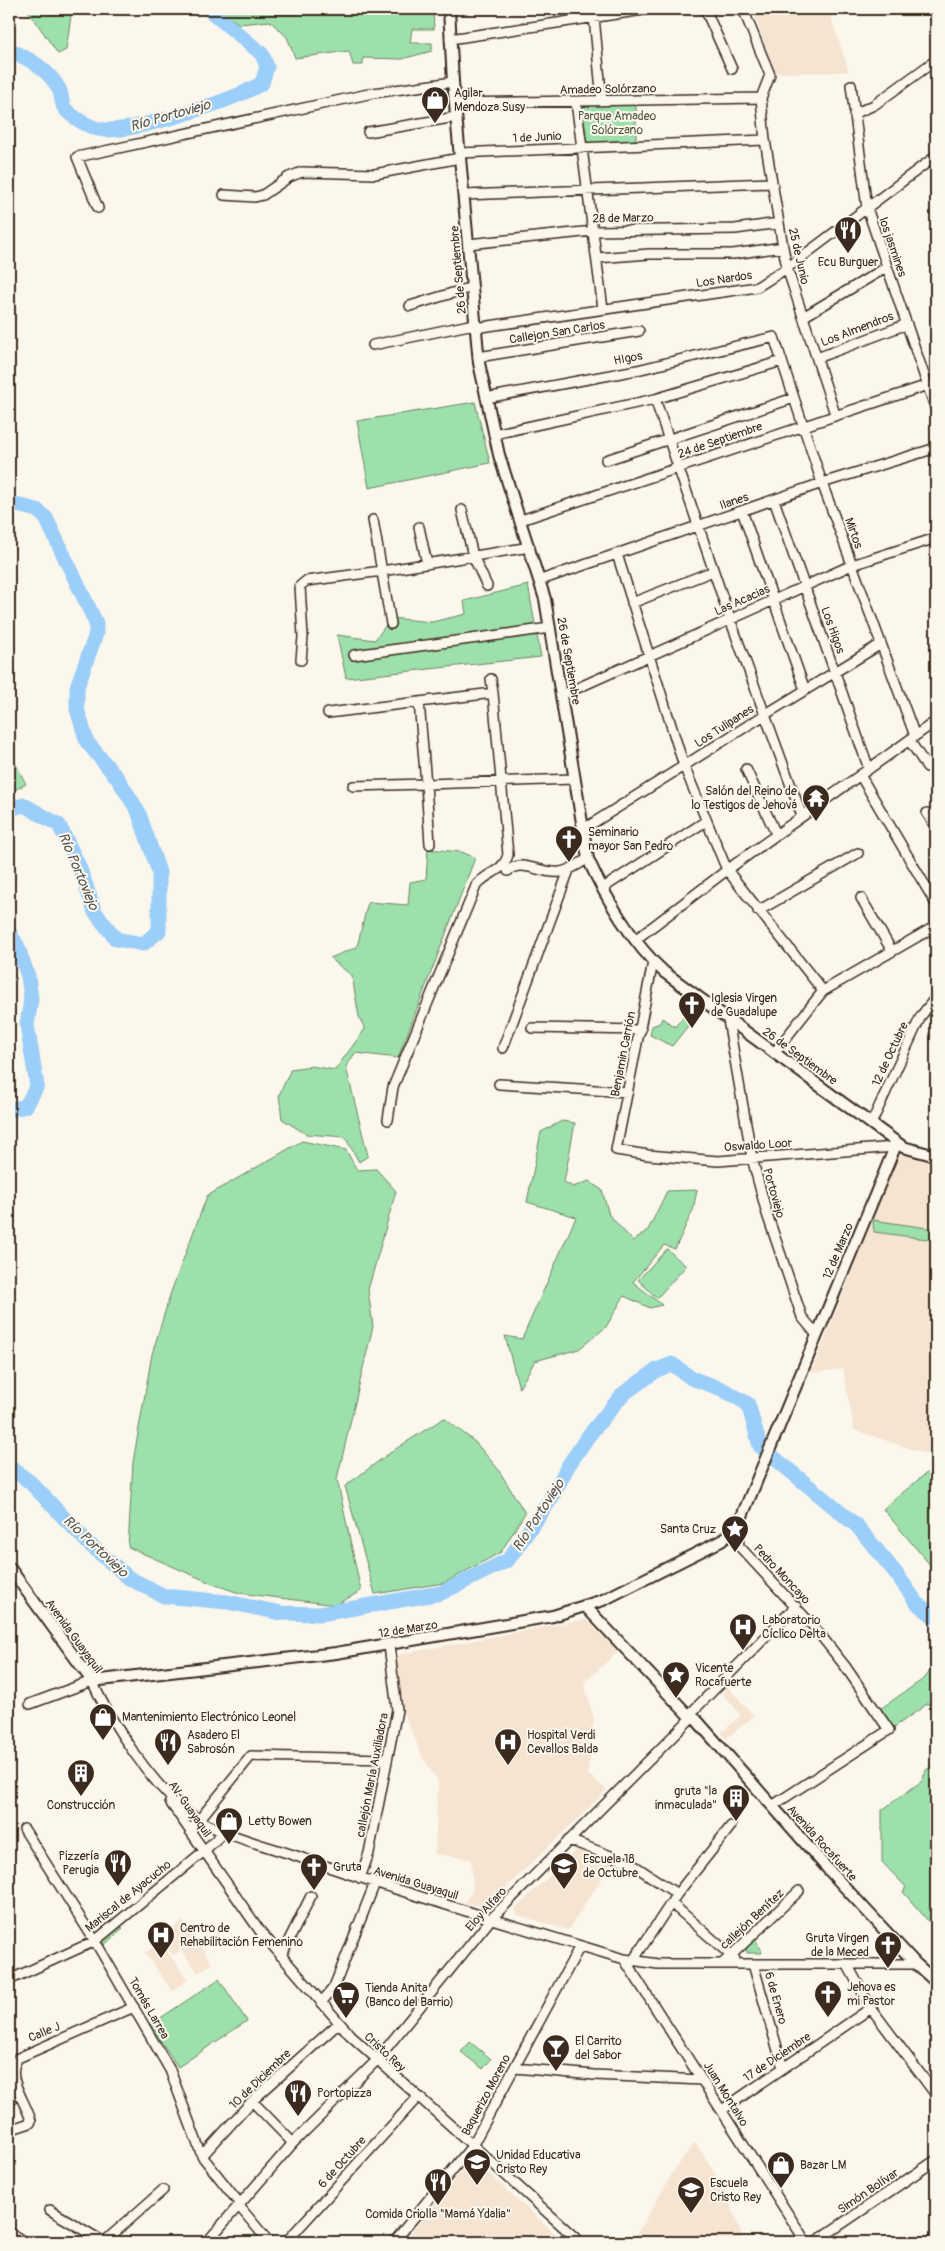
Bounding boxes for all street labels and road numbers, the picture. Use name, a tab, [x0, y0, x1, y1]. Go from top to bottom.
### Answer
street label: Amadeo Solórzano	[559, 81, 657, 98]
street label: 1 de Junio	[512, 129, 562, 146]
street label: 28 de Marzo	[592, 210, 654, 227]
street label: los jasmines	[875, 216, 910, 279]
street label: 26 de Septiembre	[447, 225, 470, 315]
street label: 25 de Junio	[785, 226, 812, 286]
street label: Los Nardos	[695, 268, 754, 291]
street label: Los Almendros	[819, 308, 896, 350]
street label: Callejon San Carlos	[508, 317, 607, 347]
street label: HIgos	[613, 348, 644, 369]
street label: 24 de Septiembre	[676, 419, 765, 462]
street label: Ilanes	[718, 489, 751, 513]
street label: Mirtos	[841, 516, 866, 551]
street label: Las Acacias	[712, 581, 773, 619]
street label: Los Higos	[817, 605, 848, 656]
street label: 26 de Septiembre	[553, 616, 584, 706]
street label: Los Tulipanes	[692, 701, 757, 751]
street label: Benjamin Carrión	[608, 1010, 639, 1098]
street label: 12 de Octubre	[869, 1020, 912, 1089]
street label: 26 de Septiembre	[759, 1024, 840, 1089]
street label: Oswaldo Loor	[724, 1136, 793, 1155]
street label: Portoviejo	[759, 1166, 788, 1220]
street label: 12 de Marzo	[820, 1220, 857, 1282]
street label: Pedro Moncayo	[750, 1541, 814, 1608]
street label: Avenida Guayaquil	[42, 1596, 106, 1676]
street label: 12 de Marzo	[377, 1617, 439, 1642]
street label: callejón María Auxiliadora	[353, 1711, 392, 1838]
street label: AV. Guayaquil	[165, 1778, 215, 1840]
street label: Avenida Rocafuerte	[783, 1802, 860, 1885]
street label: Mariscal de Ayacucho	[82, 1857, 175, 1936]
street label: Avenida Guayaquil	[372, 1863, 460, 1904]
street label: Eloy Alfaro	[463, 1884, 511, 1935]
street label: callejón Benítez	[717, 1886, 787, 1953]
street label: 6 de Enero	[761, 1970, 790, 2026]
street label: Tomás Larrea	[125, 1975, 172, 2042]
street label: Calle J	[26, 2019, 63, 2046]
street label: Cristo Rey	[361, 2029, 408, 2075]
street label: 17 de Diciembre	[741, 2029, 814, 2086]
street label: 10 de Diciembre	[226, 2046, 294, 2113]
street label: Baquerizo Moreno	[459, 2052, 514, 2138]
street label: Juan Montalvo	[700, 2059, 752, 2130]
street label: 6 de Octubre	[315, 2133, 370, 2191]
street label: Simón Bolívar	[835, 2165, 902, 2217]

